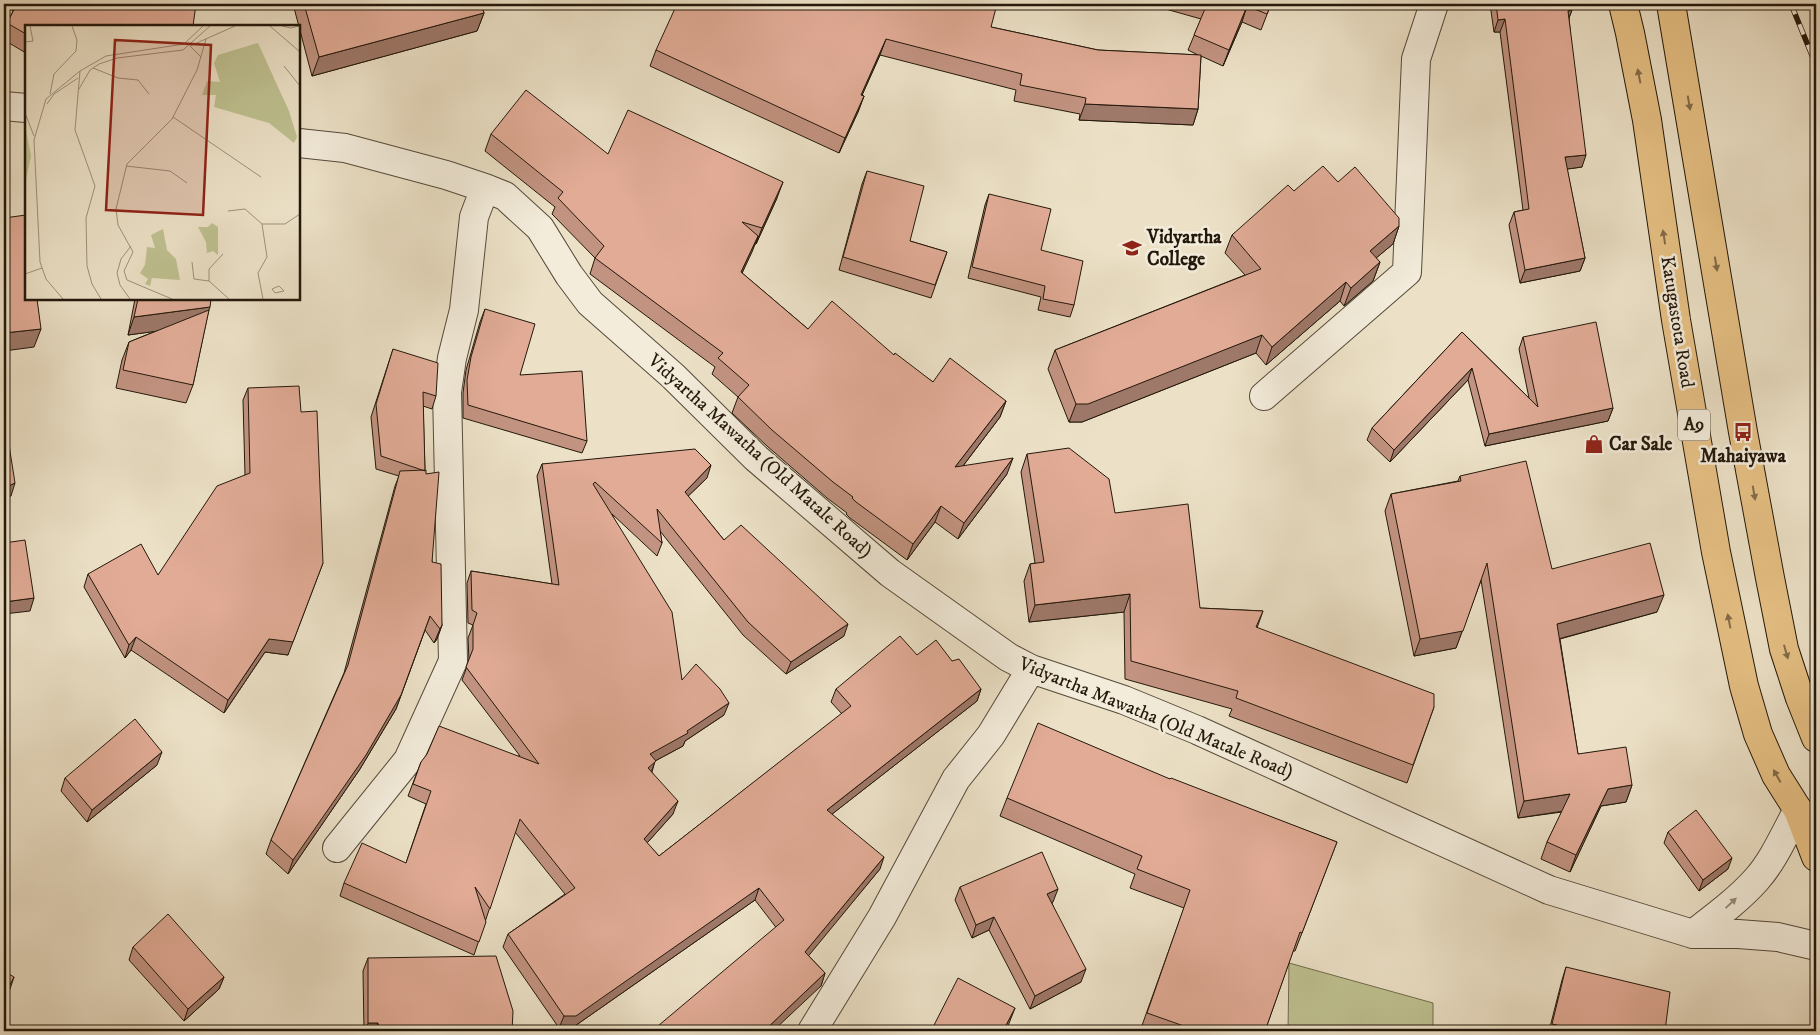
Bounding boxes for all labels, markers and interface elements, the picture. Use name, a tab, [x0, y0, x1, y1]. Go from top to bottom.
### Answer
inset map	[25, 25, 300, 300]
one-way arrow	[1634, 68, 1642, 84]
one-way arrow	[1686, 96, 1694, 112]
place label: Vidyartha College	[1146, 226, 1222, 271]
one-way arrow	[1659, 229, 1667, 245]
school or university icon: Vidyartha College	[1121, 237, 1143, 259]
street label: Katugastota Road	[1655, 254, 1699, 390]
one-way arrow	[1713, 256, 1721, 272]
street label: Vidyartha Mawatha (Old Matale Road)	[642, 348, 877, 563]
road number: A9	[1678, 410, 1710, 440]
bus stop icon: Mahaiyawa	[1732, 421, 1754, 443]
shop icon: Car Sale	[1583, 433, 1605, 455]
place label: Car Sale	[1609, 433, 1673, 456]
place label: Mahaiyawa	[1700, 445, 1787, 468]
one-way arrow	[1751, 485, 1759, 501]
one-way arrow	[1725, 614, 1733, 629]
one-way arrow	[1782, 645, 1790, 660]
street label: Vidyartha Mawatha (Old Matale Road)	[1014, 652, 1297, 784]
one-way arrow	[1773, 769, 1781, 783]
one-way arrow	[1725, 897, 1737, 909]

